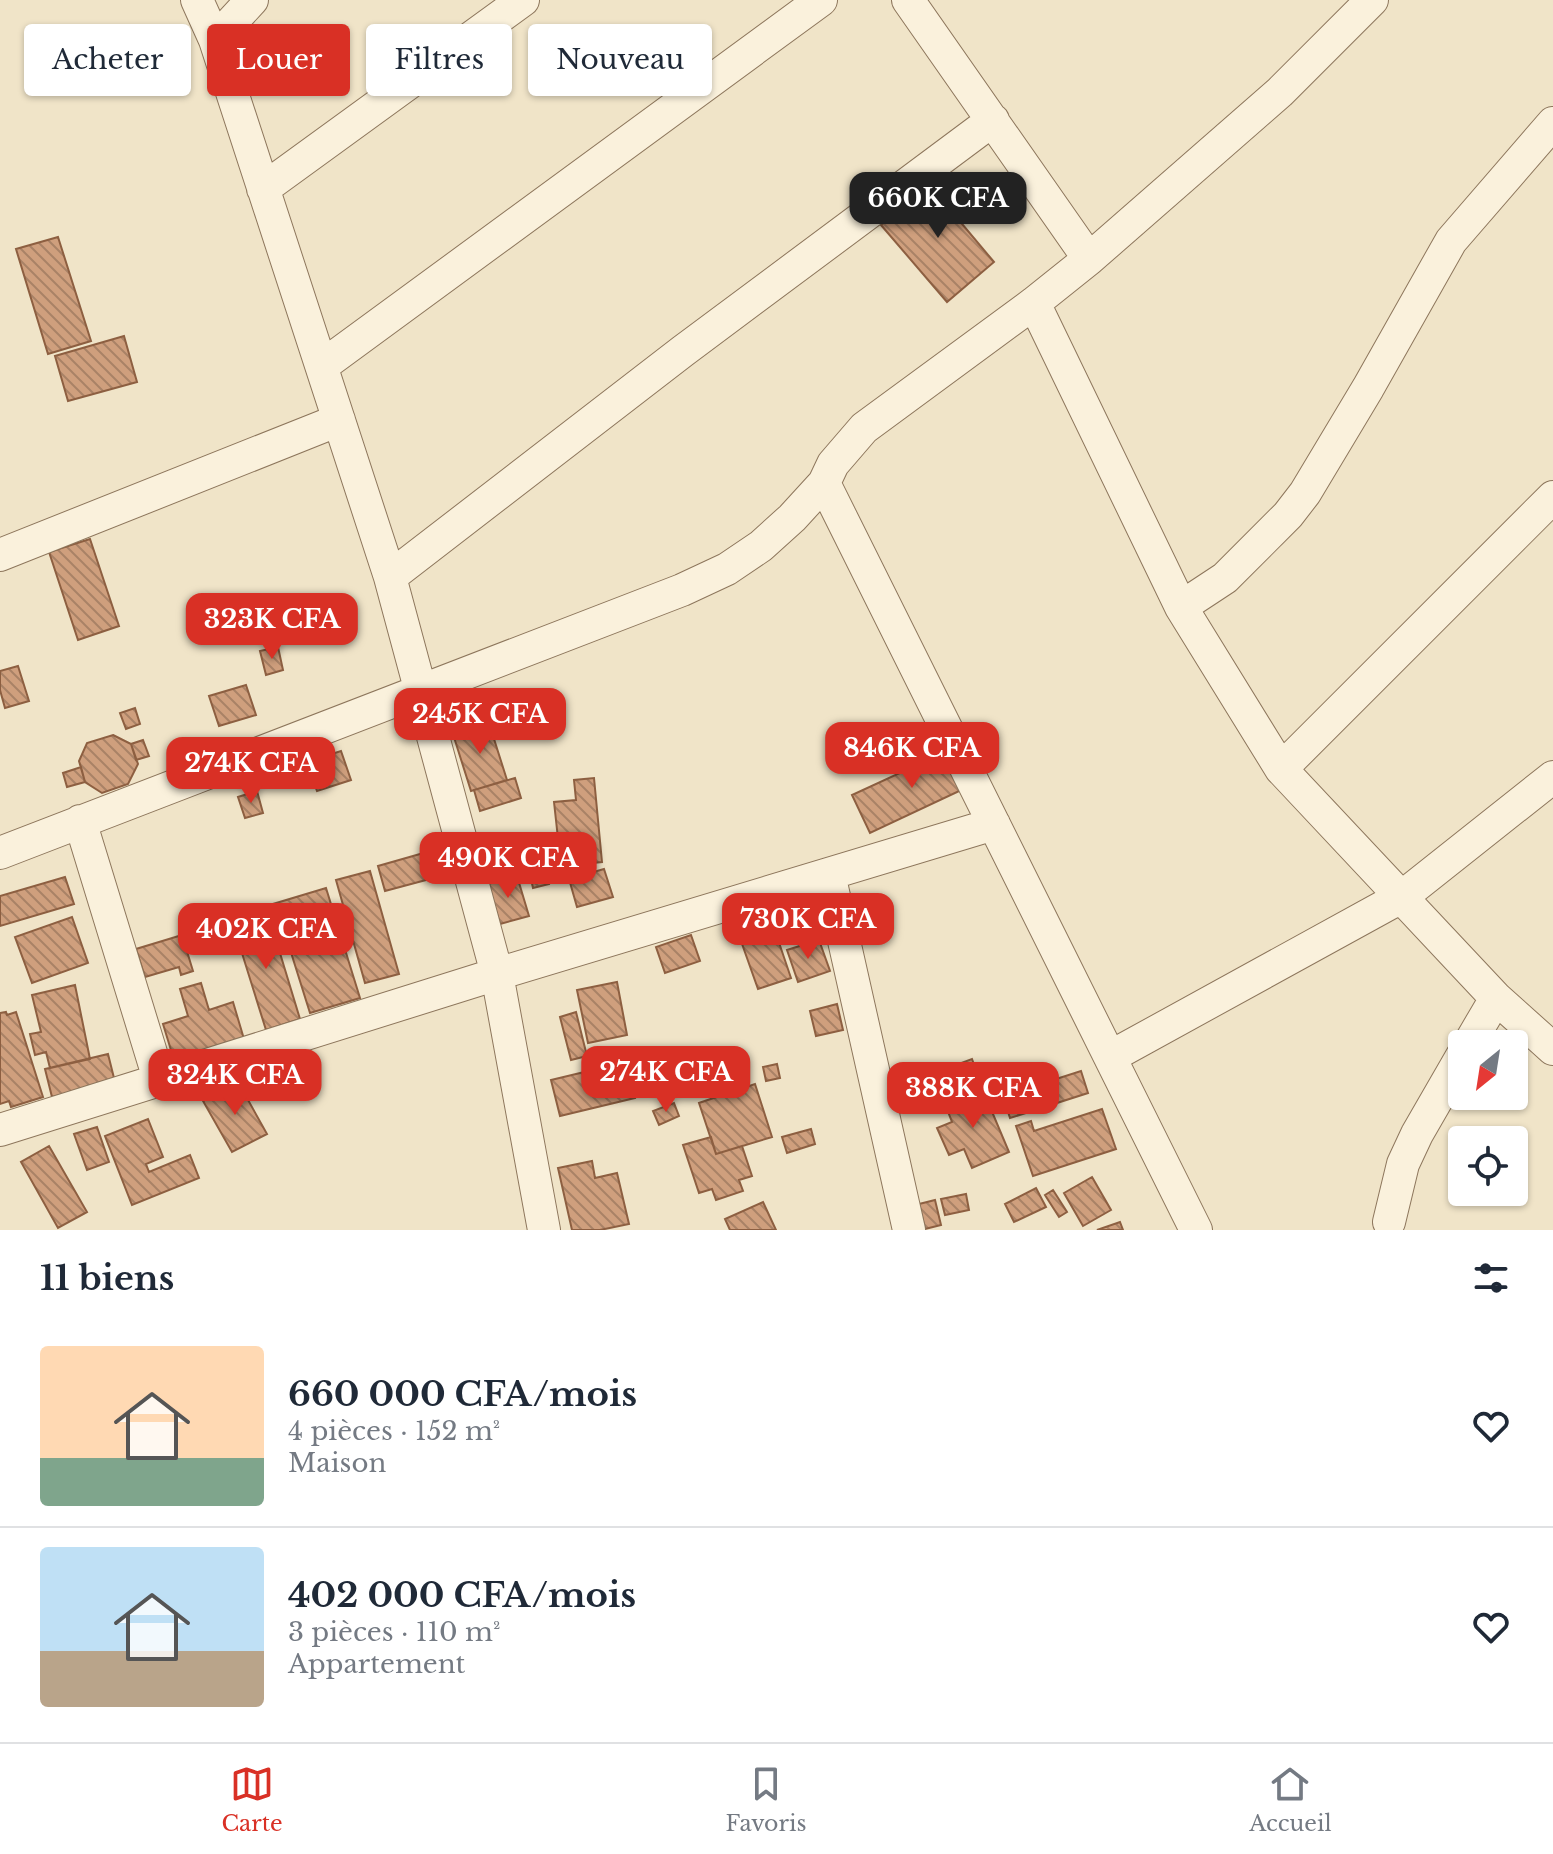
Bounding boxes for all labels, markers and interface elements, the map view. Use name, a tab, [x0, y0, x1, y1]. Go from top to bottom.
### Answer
chip: Acheter	[24, 24, 191, 96]
chip: Louer	[207, 24, 350, 96]
chip: Filtres	[366, 24, 512, 96]
chip: Nouveau	[528, 24, 712, 96]
pin: 660K CFA	[855, 172, 1021, 240]
text: 660K CFA	[868, 182, 1008, 214]
pin: 323K CFA	[189, 593, 355, 661]
text: 323K CFA	[204, 603, 340, 635]
pin: 245K CFA	[397, 688, 563, 756]
text: 245K CFA	[412, 698, 548, 730]
pin: 846K CFA	[829, 722, 995, 790]
text: 846K CFA	[843, 732, 981, 764]
pin: 274K CFA	[168, 737, 334, 805]
text: 274K CFA	[184, 747, 318, 779]
pin: 490K CFA	[425, 832, 591, 900]
text: 490K CFA	[438, 842, 578, 874]
pin: 730K CFA	[725, 893, 891, 961]
pin: 402K CFA	[183, 903, 349, 971]
text: 730K CFA	[740, 903, 876, 935]
text: 402K CFA	[196, 913, 336, 945]
north arrow	[1448, 1030, 1528, 1110]
map controls	[1448, 1030, 1528, 1206]
pin: 274K CFA	[583, 1046, 749, 1114]
pin: 324K CFA	[152, 1049, 318, 1117]
text: 274K CFA	[599, 1056, 733, 1088]
text: 324K CFA	[166, 1059, 304, 1091]
pin: 388K CFA	[890, 1062, 1056, 1130]
text: 388K CFA	[905, 1072, 1041, 1104]
button: locate	[1448, 1126, 1528, 1206]
icon: filters	[1469, 1256, 1513, 1300]
text: 11 biens	[40, 1257, 174, 1299]
text: 660 000 CFA/mois	[288, 1373, 637, 1415]
icon: home	[104, 1378, 200, 1474]
icon: heart	[1469, 1404, 1513, 1448]
text: 4 pièces · 152 m²	[288, 1415, 500, 1447]
text: Maison	[288, 1447, 386, 1479]
text: 402 000 CFA/mois	[288, 1574, 636, 1616]
icon: home	[104, 1579, 200, 1675]
icon: heart	[1469, 1605, 1513, 1649]
text: 3 pièces · 110 m²	[288, 1616, 500, 1648]
text: Appartement	[288, 1648, 465, 1680]
tab: Carte	[221, 1762, 283, 1837]
tab: Favoris	[725, 1762, 807, 1837]
tab: Accueil	[1249, 1762, 1332, 1837]

